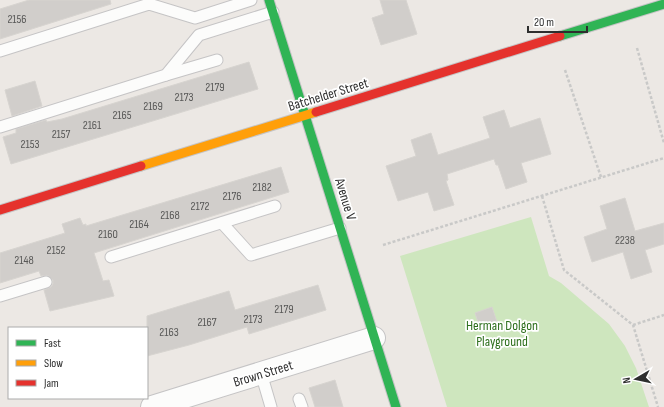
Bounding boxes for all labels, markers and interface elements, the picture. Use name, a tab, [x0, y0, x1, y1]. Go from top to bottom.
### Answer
scale bar	[528, 8, 587, 34]
house number: 2156	[7, 12, 27, 27]
text: 20 m	[534, 15, 554, 30]
street label: Batchelder Street	[286, 74, 370, 115]
house number: 2179	[205, 80, 225, 95]
house number: 2173	[175, 90, 194, 105]
house number: 2169	[143, 99, 163, 114]
house number: 2165	[112, 108, 132, 123]
house number: 2161	[83, 118, 102, 133]
house number: 2157	[52, 127, 71, 142]
house number: 2153	[20, 137, 40, 152]
street label: Avenue V	[331, 175, 360, 223]
house number: 2182	[252, 180, 272, 195]
house number: 2176	[222, 189, 242, 204]
house number: 2172	[191, 199, 209, 214]
house number: 2168	[160, 208, 180, 223]
house number: 2164	[129, 217, 149, 232]
house number: 2160	[98, 227, 118, 242]
house number: 2238	[615, 233, 635, 248]
house number: 2152	[47, 243, 66, 258]
house number: 2148	[14, 253, 34, 268]
house number: 2179	[274, 302, 294, 317]
house number: 2173	[244, 312, 263, 327]
house number: 2167	[197, 315, 217, 330]
park label: Herman Dolgon Playground	[466, 317, 538, 350]
house number: 2163	[159, 325, 179, 340]
legend	[8, 327, 148, 399]
text: Fast	[44, 336, 61, 351]
text: Slow	[44, 356, 63, 371]
street label: Brown Street	[231, 356, 295, 391]
north arrow	[616, 359, 656, 399]
text: Jam	[43, 376, 59, 391]
text: N	[620, 376, 633, 384]

